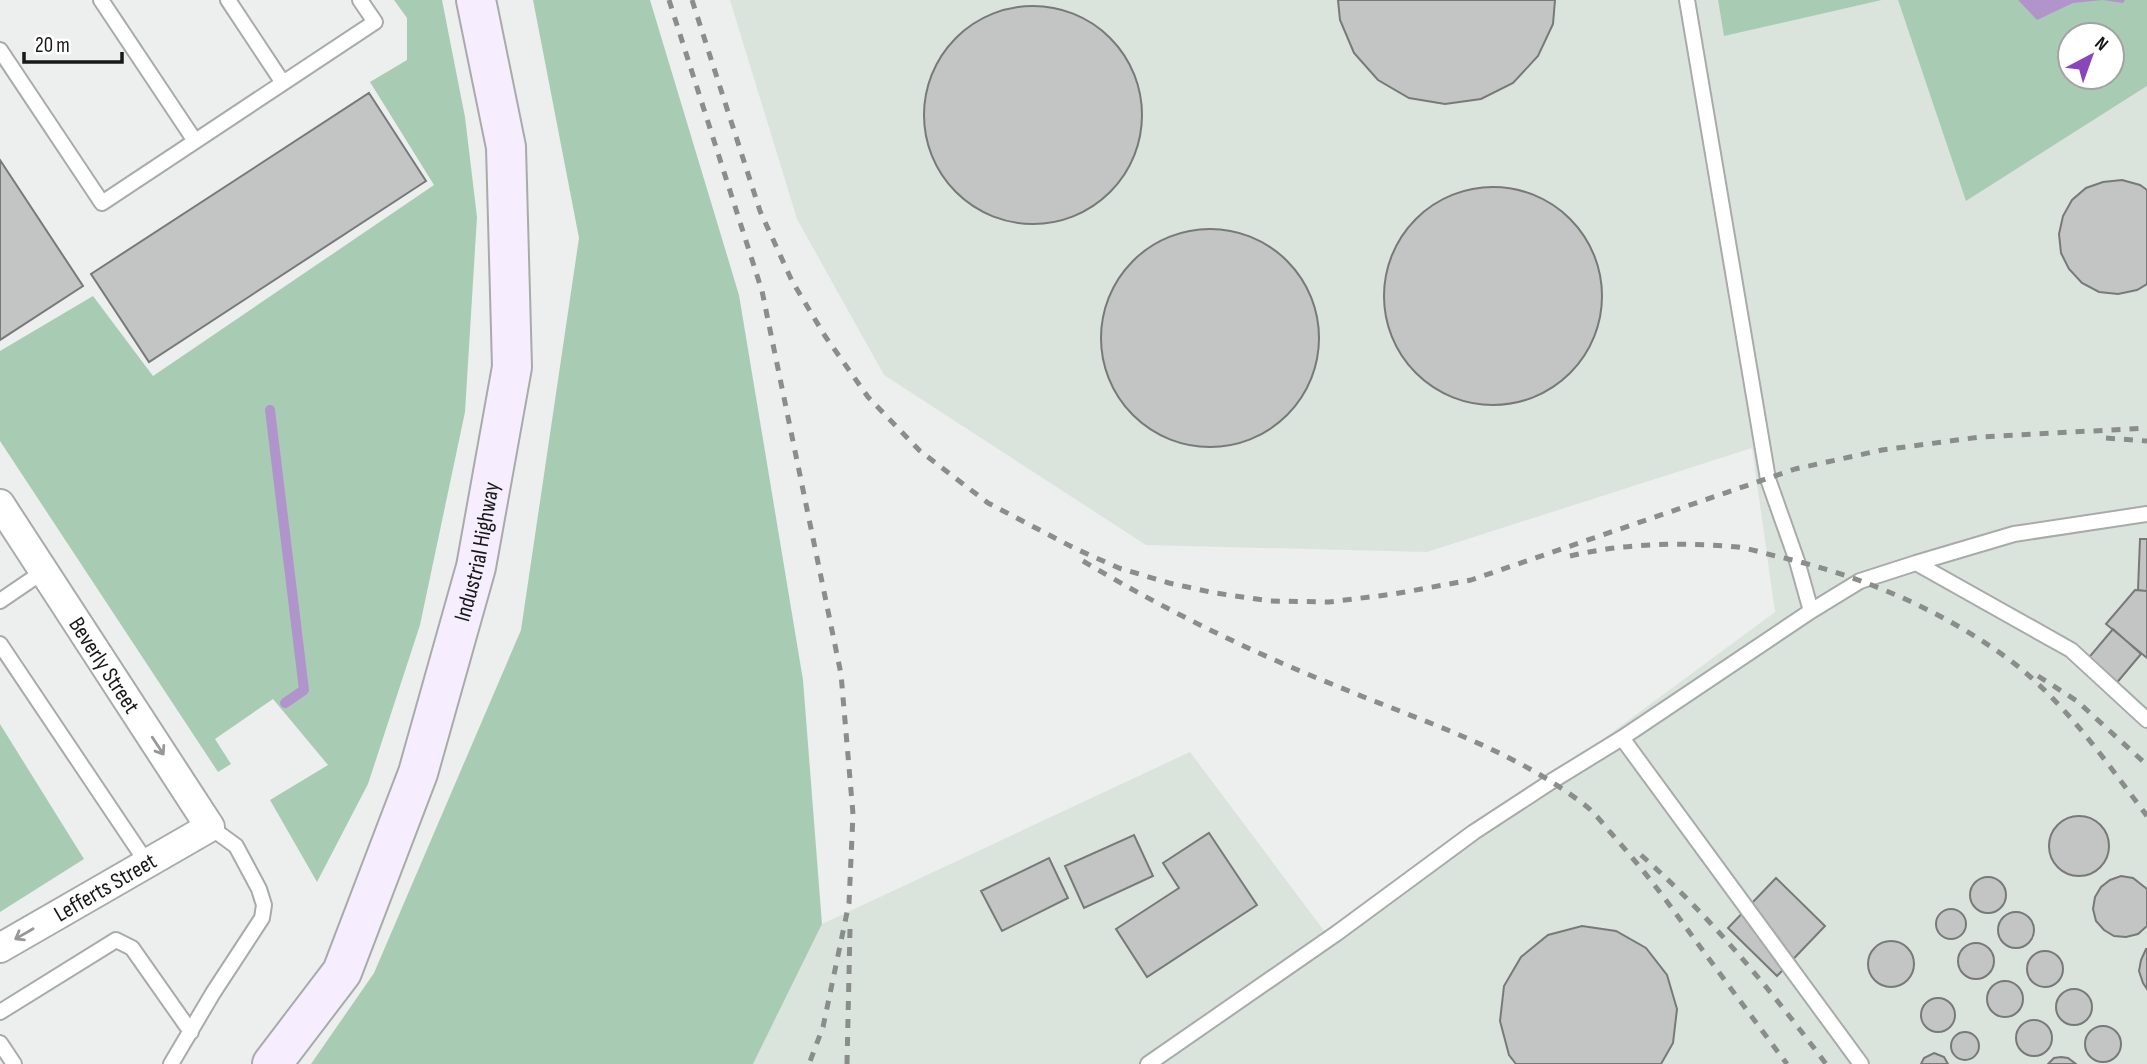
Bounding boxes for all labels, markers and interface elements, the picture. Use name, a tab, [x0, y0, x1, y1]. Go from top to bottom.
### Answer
scale bar	[24, 21, 122, 65]
north arrow	[2056, 21, 2126, 91]
text: N	[2090, 32, 2113, 56]
text: 20 m	[35, 33, 70, 58]
street label: Industrial Highway	[448, 480, 506, 625]
street label: Beverly Street	[62, 612, 145, 719]
one-way arrow	[150, 736, 165, 755]
street label: Lefferts Street	[49, 847, 162, 928]
one-way arrow	[14, 927, 34, 941]

